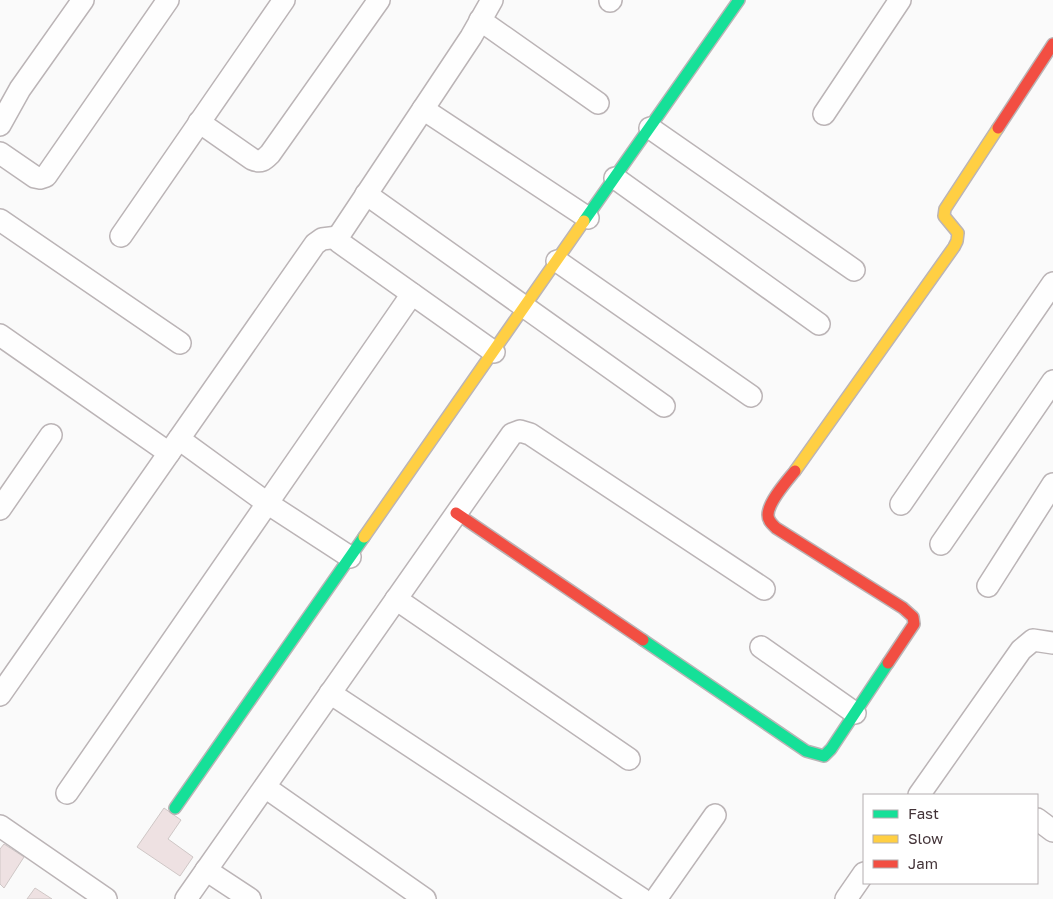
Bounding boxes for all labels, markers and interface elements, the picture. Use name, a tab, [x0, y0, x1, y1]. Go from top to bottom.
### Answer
legend	[863, 794, 1038, 884]
text: Fast	[908, 804, 939, 822]
text: Slow	[908, 829, 943, 847]
text: Jam	[908, 854, 938, 872]

